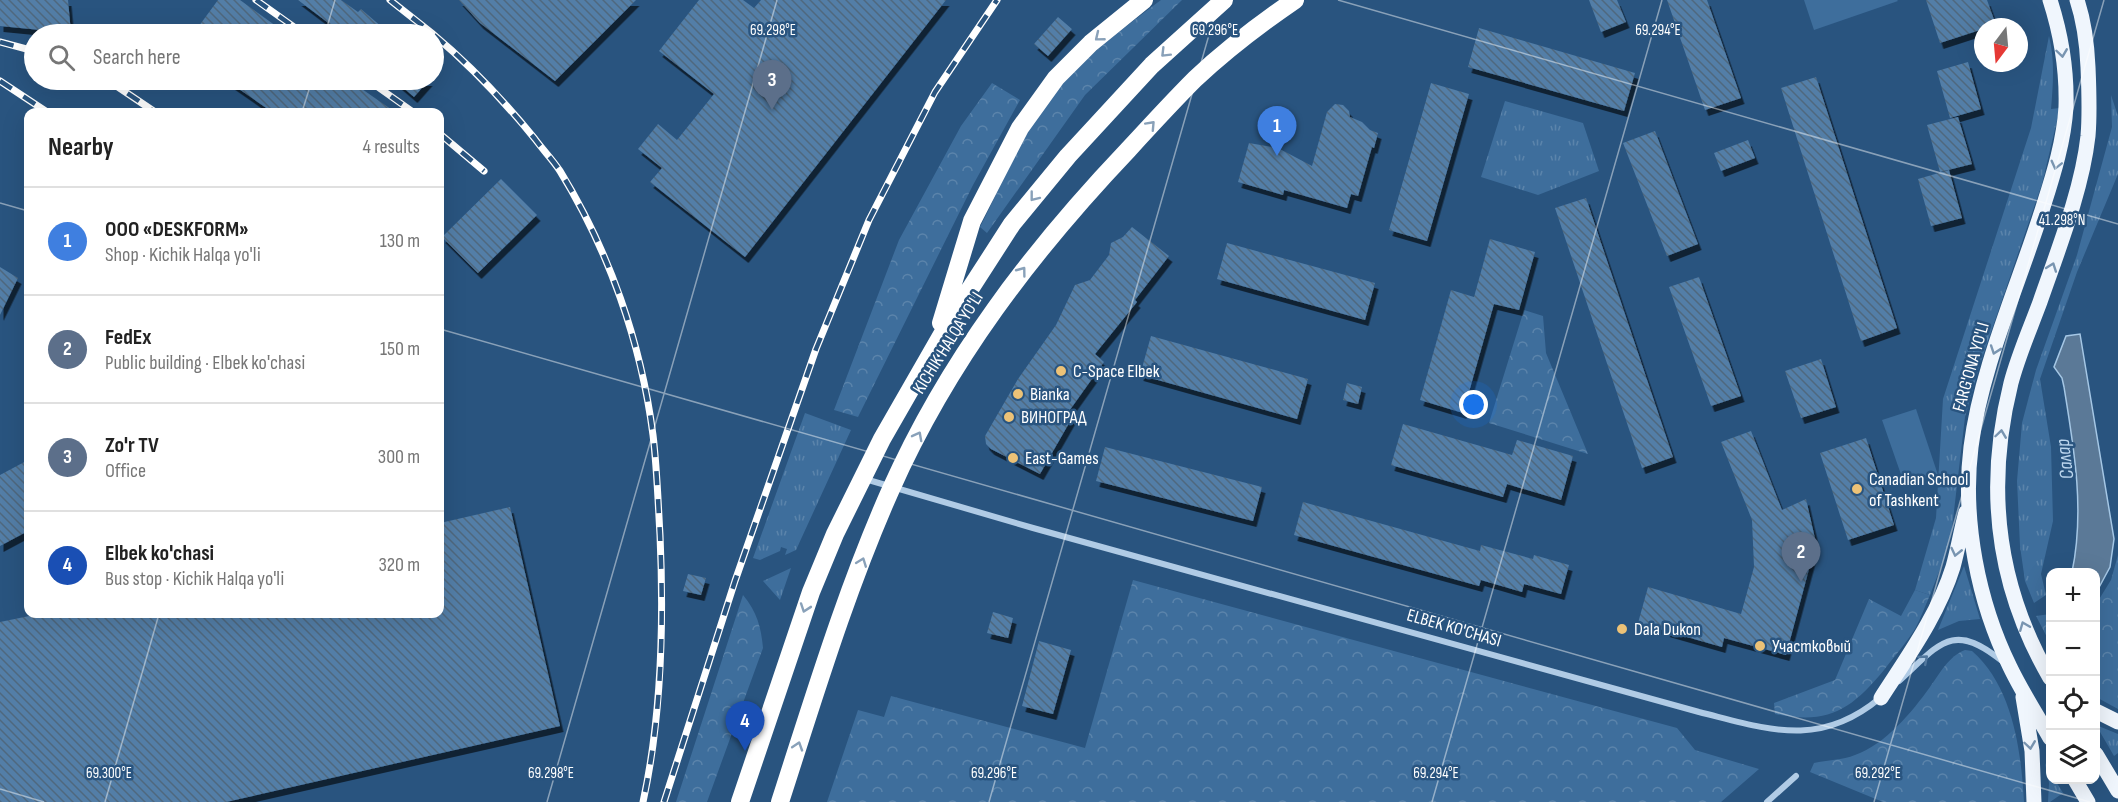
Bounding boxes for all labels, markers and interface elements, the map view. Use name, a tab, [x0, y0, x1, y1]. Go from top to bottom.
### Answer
north arrow	[1974, 18, 2028, 72]
text: 69.298°E	[750, 21, 796, 40]
text: 69.296°E	[1192, 21, 1238, 40]
text: 69.294°E	[1635, 21, 1681, 40]
search box	[24, 24, 444, 90]
one-way arrow	[1095, 29, 1106, 40]
icon: search	[45, 41, 78, 74]
text: Search here	[93, 44, 180, 71]
one-way arrow	[1162, 46, 1172, 57]
one-way arrow	[2055, 49, 2068, 58]
pin: 3	[752, 60, 792, 110]
pin: 1	[1258, 106, 1296, 156]
one-way arrow	[1144, 121, 1155, 132]
text: Nearby	[48, 132, 114, 163]
text: 4 results	[363, 135, 420, 159]
one-way arrow	[2050, 160, 2063, 170]
one-way arrow	[1030, 190, 1041, 201]
text: 41.298°N	[2039, 211, 2085, 230]
text: ООО «DESKFORM»	[105, 216, 249, 243]
text: 1	[64, 229, 71, 253]
text: 130 m	[380, 229, 420, 253]
text: Shop · Kichik Halqa yo'li	[105, 243, 261, 267]
one-way arrow	[2045, 262, 2058, 273]
one-way arrow	[1015, 267, 1026, 278]
street label: KICHIK HALQA YO'LI	[908, 288, 988, 398]
street label: FARG'ONA YO'LI	[1948, 320, 1994, 414]
text: FedEx	[105, 324, 151, 351]
text: 2	[63, 337, 72, 361]
text: 150 m	[380, 337, 420, 361]
one-way arrow	[1990, 345, 2002, 355]
text: Public building · Elbek ko'chasi	[105, 351, 305, 375]
place label: C-Space Elbek	[1073, 361, 1160, 382]
marker: C-Space Elbek	[1054, 364, 1068, 378]
place label: Bianka	[1030, 384, 1070, 405]
marker: Bianka	[1011, 387, 1025, 401]
your location	[1459, 390, 1488, 419]
place label: ВИНОГРАД	[1021, 407, 1087, 428]
marker: ВИНОГРАД	[1002, 410, 1016, 424]
one-way arrow	[1995, 430, 2007, 439]
one-way arrow	[911, 431, 922, 442]
text: Zo'r TV	[105, 432, 159, 459]
water label: Салар	[2051, 437, 2079, 481]
text: 3	[63, 445, 72, 469]
text: 300 m	[378, 445, 420, 469]
place label: East-Games	[1025, 448, 1099, 469]
marker: East-Games	[1006, 451, 1020, 465]
text: Office	[105, 459, 146, 483]
place label: Canadian School of Tashkent	[1869, 469, 1968, 511]
marker: Canadian School of Tashkent	[1850, 482, 1864, 496]
pin: 2	[1782, 532, 1820, 582]
text: Elbek ko'chasi	[105, 540, 214, 567]
one-way arrow	[1951, 546, 1964, 556]
text: 4	[63, 553, 72, 577]
text: 320 m	[378, 553, 420, 577]
one-way arrow	[855, 557, 867, 568]
text: Bus stop · Kichik Halqa yo'li	[105, 567, 284, 591]
map controls	[2046, 568, 2100, 784]
button: +	[2046, 568, 2100, 622]
one-way arrow	[800, 602, 813, 613]
street label: ELBEK KO'CHASI	[1404, 605, 1504, 651]
place label: Dala Dukon	[1634, 619, 1701, 640]
one-way arrow	[2019, 621, 2031, 632]
marker: Dala Dukon	[1615, 622, 1629, 636]
button: −	[2046, 622, 2100, 676]
place label: Участковый	[1772, 636, 1851, 657]
marker: Участковый	[1753, 639, 1767, 653]
one-way arrow	[1917, 655, 1928, 666]
button: locate	[2046, 676, 2100, 730]
pin: 4	[726, 702, 764, 751]
button: layers	[2046, 730, 2100, 784]
one-way arrow	[2024, 740, 2036, 749]
one-way arrow	[791, 741, 803, 752]
text: 69.300°E	[86, 764, 132, 783]
text: 69.298°E	[528, 764, 574, 783]
text: 69.296°E	[971, 764, 1017, 783]
text: 69.294°E	[1413, 764, 1459, 783]
text: 69.292°E	[1855, 764, 1901, 783]

